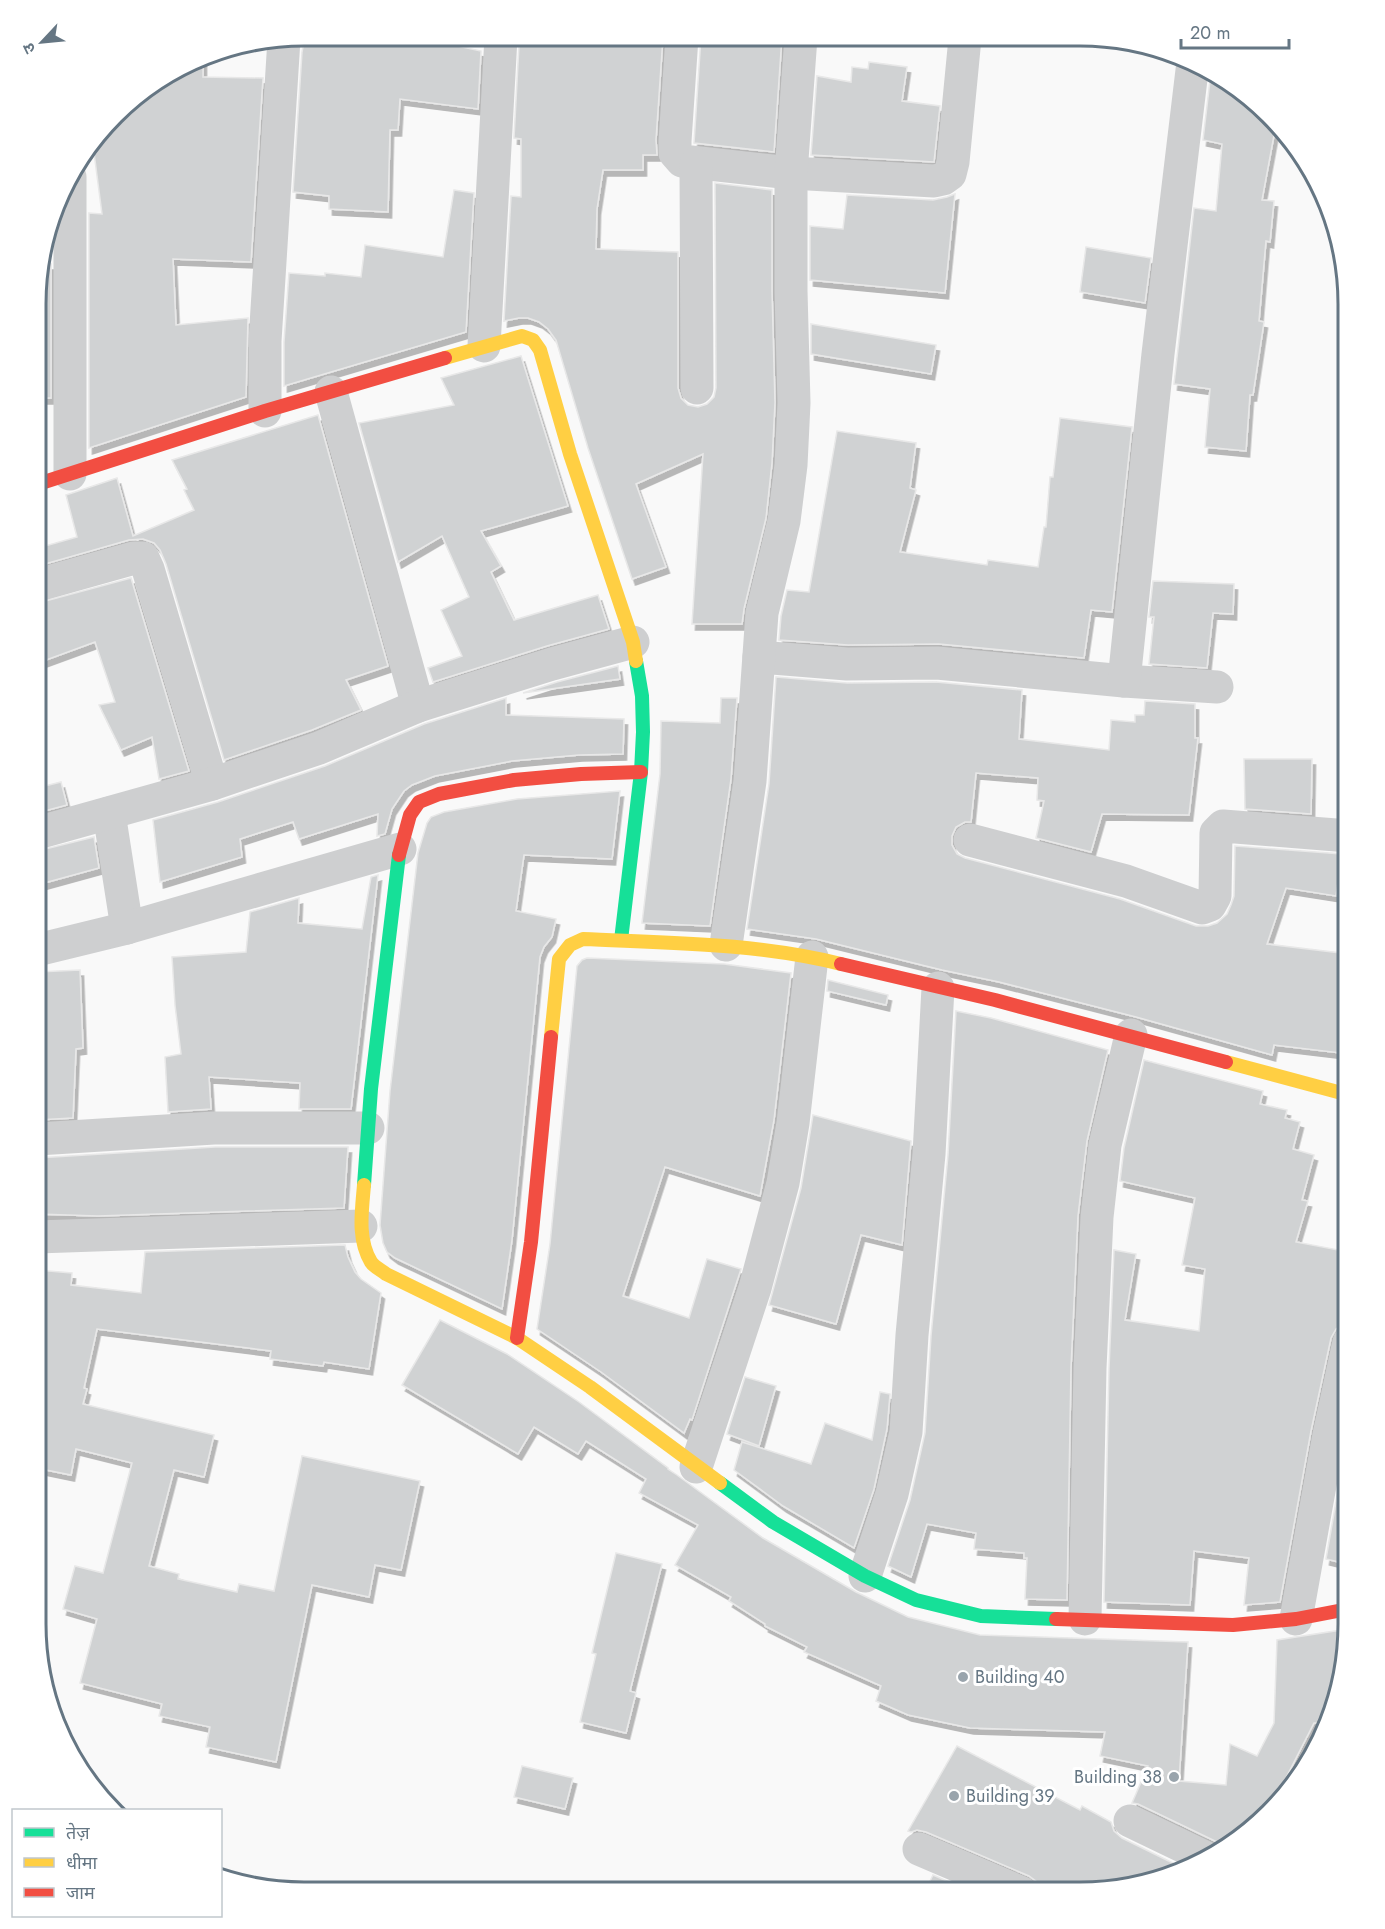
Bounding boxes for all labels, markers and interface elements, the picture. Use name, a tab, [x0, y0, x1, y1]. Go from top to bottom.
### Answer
north arrow	[12, 12, 72, 72]
scale bar	[1181, 12, 1289, 50]
text: 20 m	[1190, 20, 1230, 46]
text: उ	[16, 39, 41, 58]
place label: Building 40	[975, 1664, 1065, 1690]
marker: Building 40	[956, 1670, 970, 1684]
place label: Building 38	[1074, 1764, 1162, 1790]
marker: Building 38	[1167, 1770, 1181, 1784]
place label: Building 39	[966, 1783, 1055, 1809]
marker: Building 39	[947, 1789, 961, 1803]
legend	[12, 1809, 222, 1917]
text: तेज़	[66, 1820, 90, 1846]
text: धीमा	[66, 1850, 97, 1876]
text: जाम	[66, 1880, 96, 1906]

